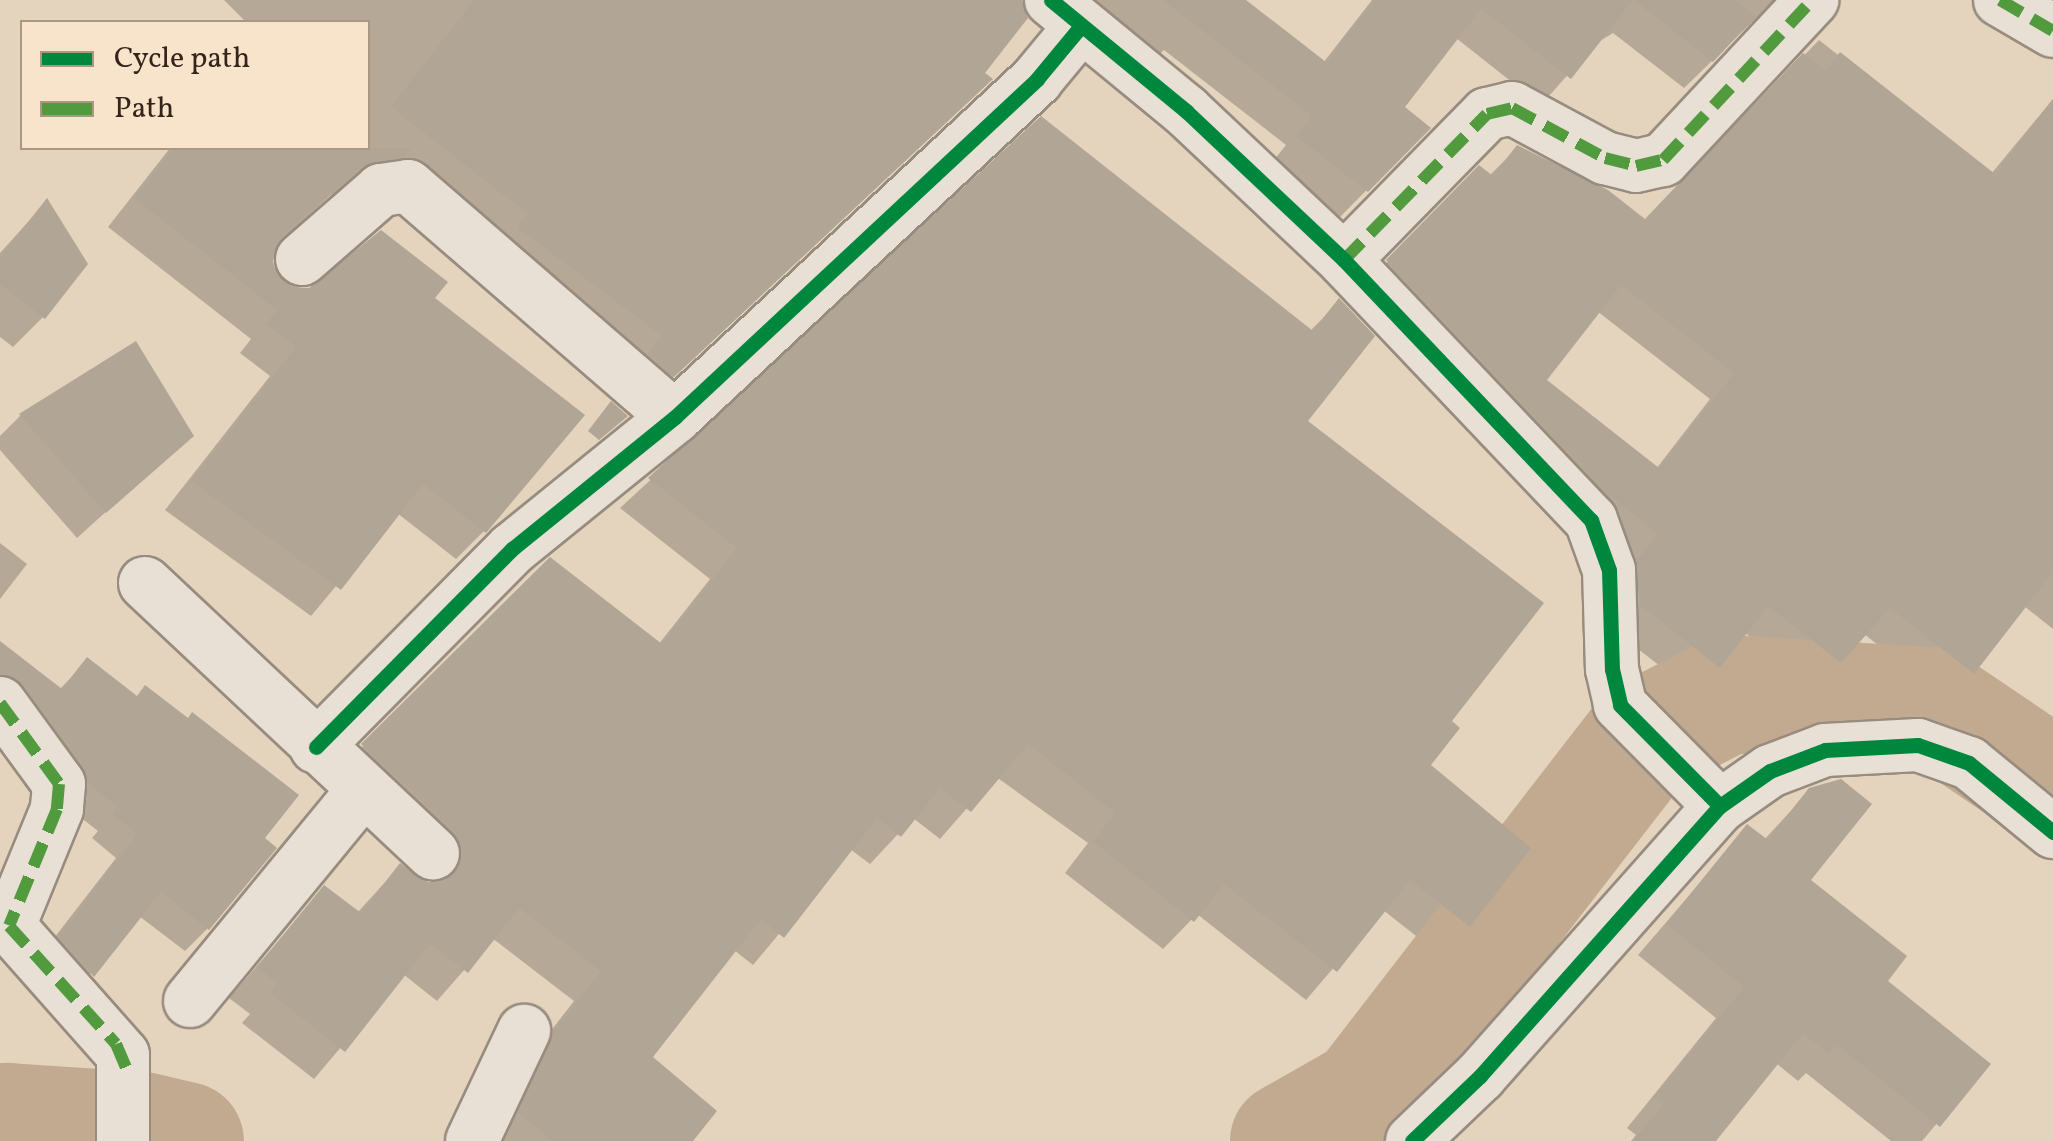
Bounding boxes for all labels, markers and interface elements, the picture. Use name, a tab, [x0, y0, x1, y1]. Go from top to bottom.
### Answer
legend	[20, 20, 370, 150]
text: Cycle path	[114, 38, 250, 80]
text: Path	[114, 88, 174, 130]

